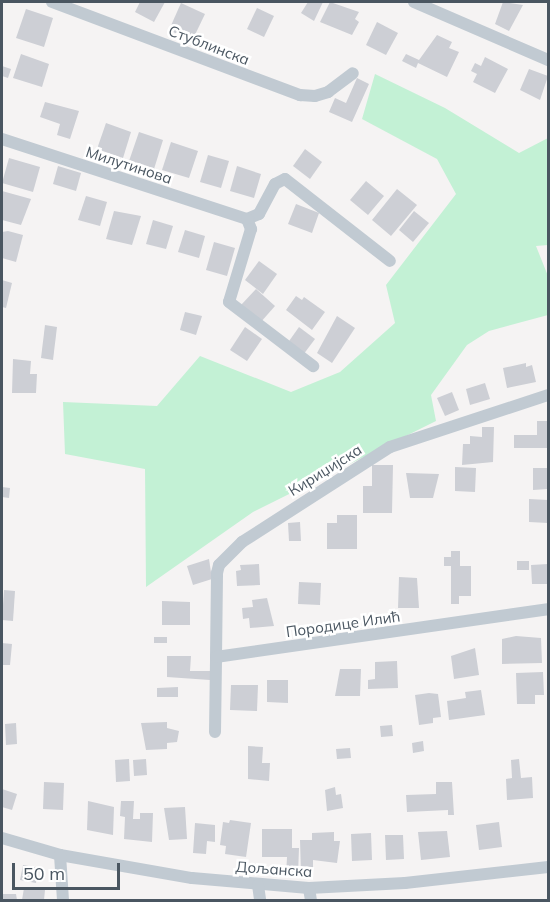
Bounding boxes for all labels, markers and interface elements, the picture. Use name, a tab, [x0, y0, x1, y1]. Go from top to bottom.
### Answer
street label: Стублинска	[166, 21, 252, 69]
street label: Милутинова	[84, 143, 174, 187]
street label: Кириџијска	[285, 440, 365, 500]
street label: Породице Илић	[285, 607, 401, 641]
scale bar	[15, 851, 123, 889]
street label: Дољанска	[235, 857, 313, 881]
text: 50 m	[23, 862, 65, 885]

